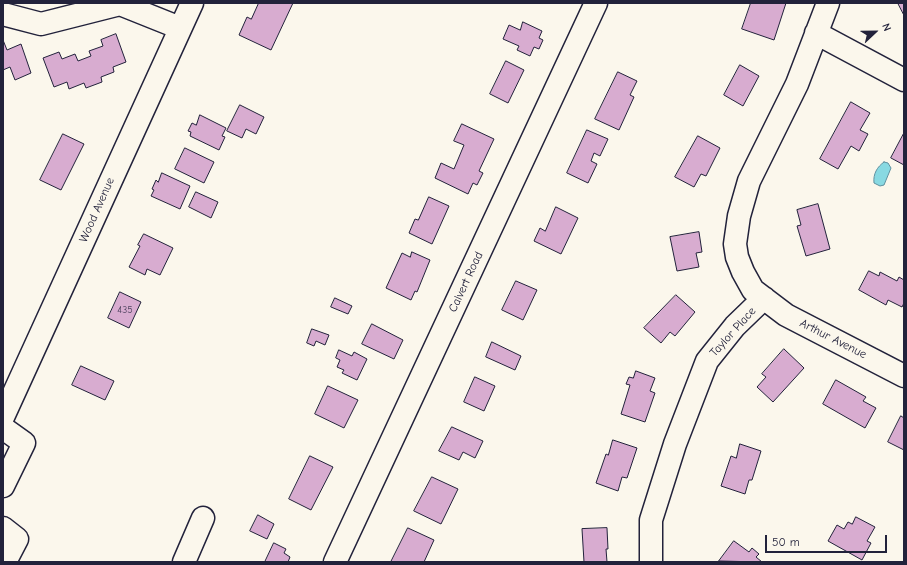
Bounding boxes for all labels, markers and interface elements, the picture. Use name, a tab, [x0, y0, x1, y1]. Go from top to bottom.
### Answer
north arrow	[855, 12, 895, 52]
text: N	[879, 22, 894, 33]
street label: Wood Avenue	[76, 175, 118, 245]
street label: Calvert Road	[446, 249, 486, 315]
house number: 435	[117, 304, 133, 316]
street label: Taylor Place	[707, 304, 759, 360]
street label: Arthur Avenue	[797, 316, 869, 362]
scale bar	[767, 527, 889, 553]
text: 50 m	[772, 535, 800, 549]

